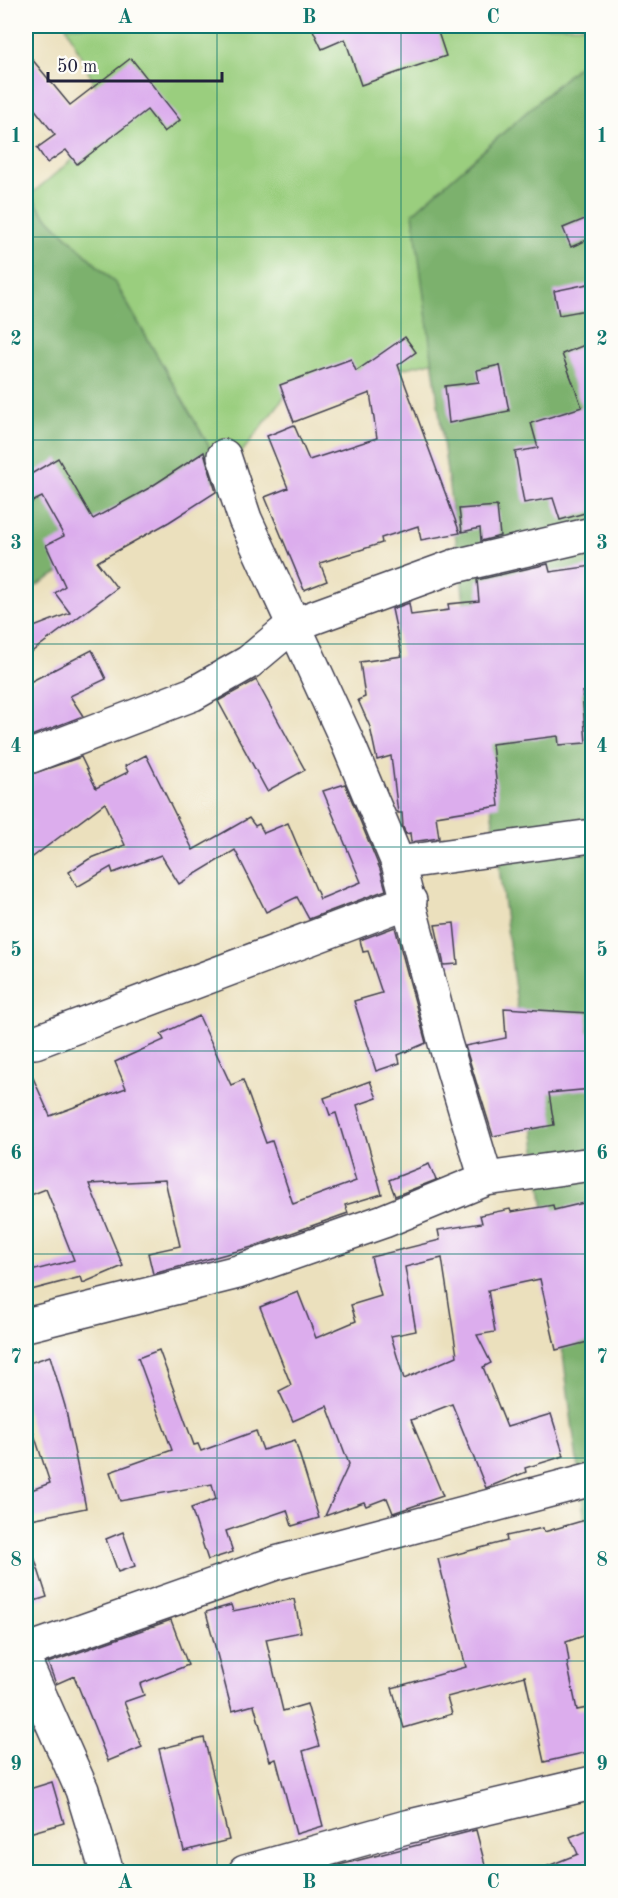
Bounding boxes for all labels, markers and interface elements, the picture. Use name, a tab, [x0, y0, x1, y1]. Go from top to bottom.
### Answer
text: A	[117, 8, 133, 28]
text: B	[302, 8, 316, 28]
text: C	[486, 8, 500, 28]
scale bar	[48, 45, 222, 83]
text: 50 m	[57, 58, 97, 76]
text: 1	[10, 127, 22, 147]
text: 1	[596, 127, 608, 147]
text: 2	[10, 330, 22, 350]
text: 2	[596, 330, 608, 350]
text: 3	[10, 534, 22, 554]
text: 3	[596, 534, 608, 554]
text: 4	[10, 737, 22, 757]
text: 4	[596, 737, 608, 757]
text: 5	[10, 940, 22, 961]
text: 5	[596, 940, 608, 961]
text: 6	[10, 1144, 22, 1164]
text: 6	[596, 1144, 608, 1164]
text: 7	[10, 1348, 22, 1368]
text: 7	[596, 1348, 608, 1368]
text: 8	[10, 1551, 22, 1571]
text: 8	[596, 1551, 608, 1571]
text: 9	[10, 1755, 22, 1775]
text: 9	[596, 1755, 608, 1775]
text: A	[117, 1873, 133, 1893]
text: B	[302, 1873, 316, 1893]
text: C	[486, 1873, 500, 1893]

